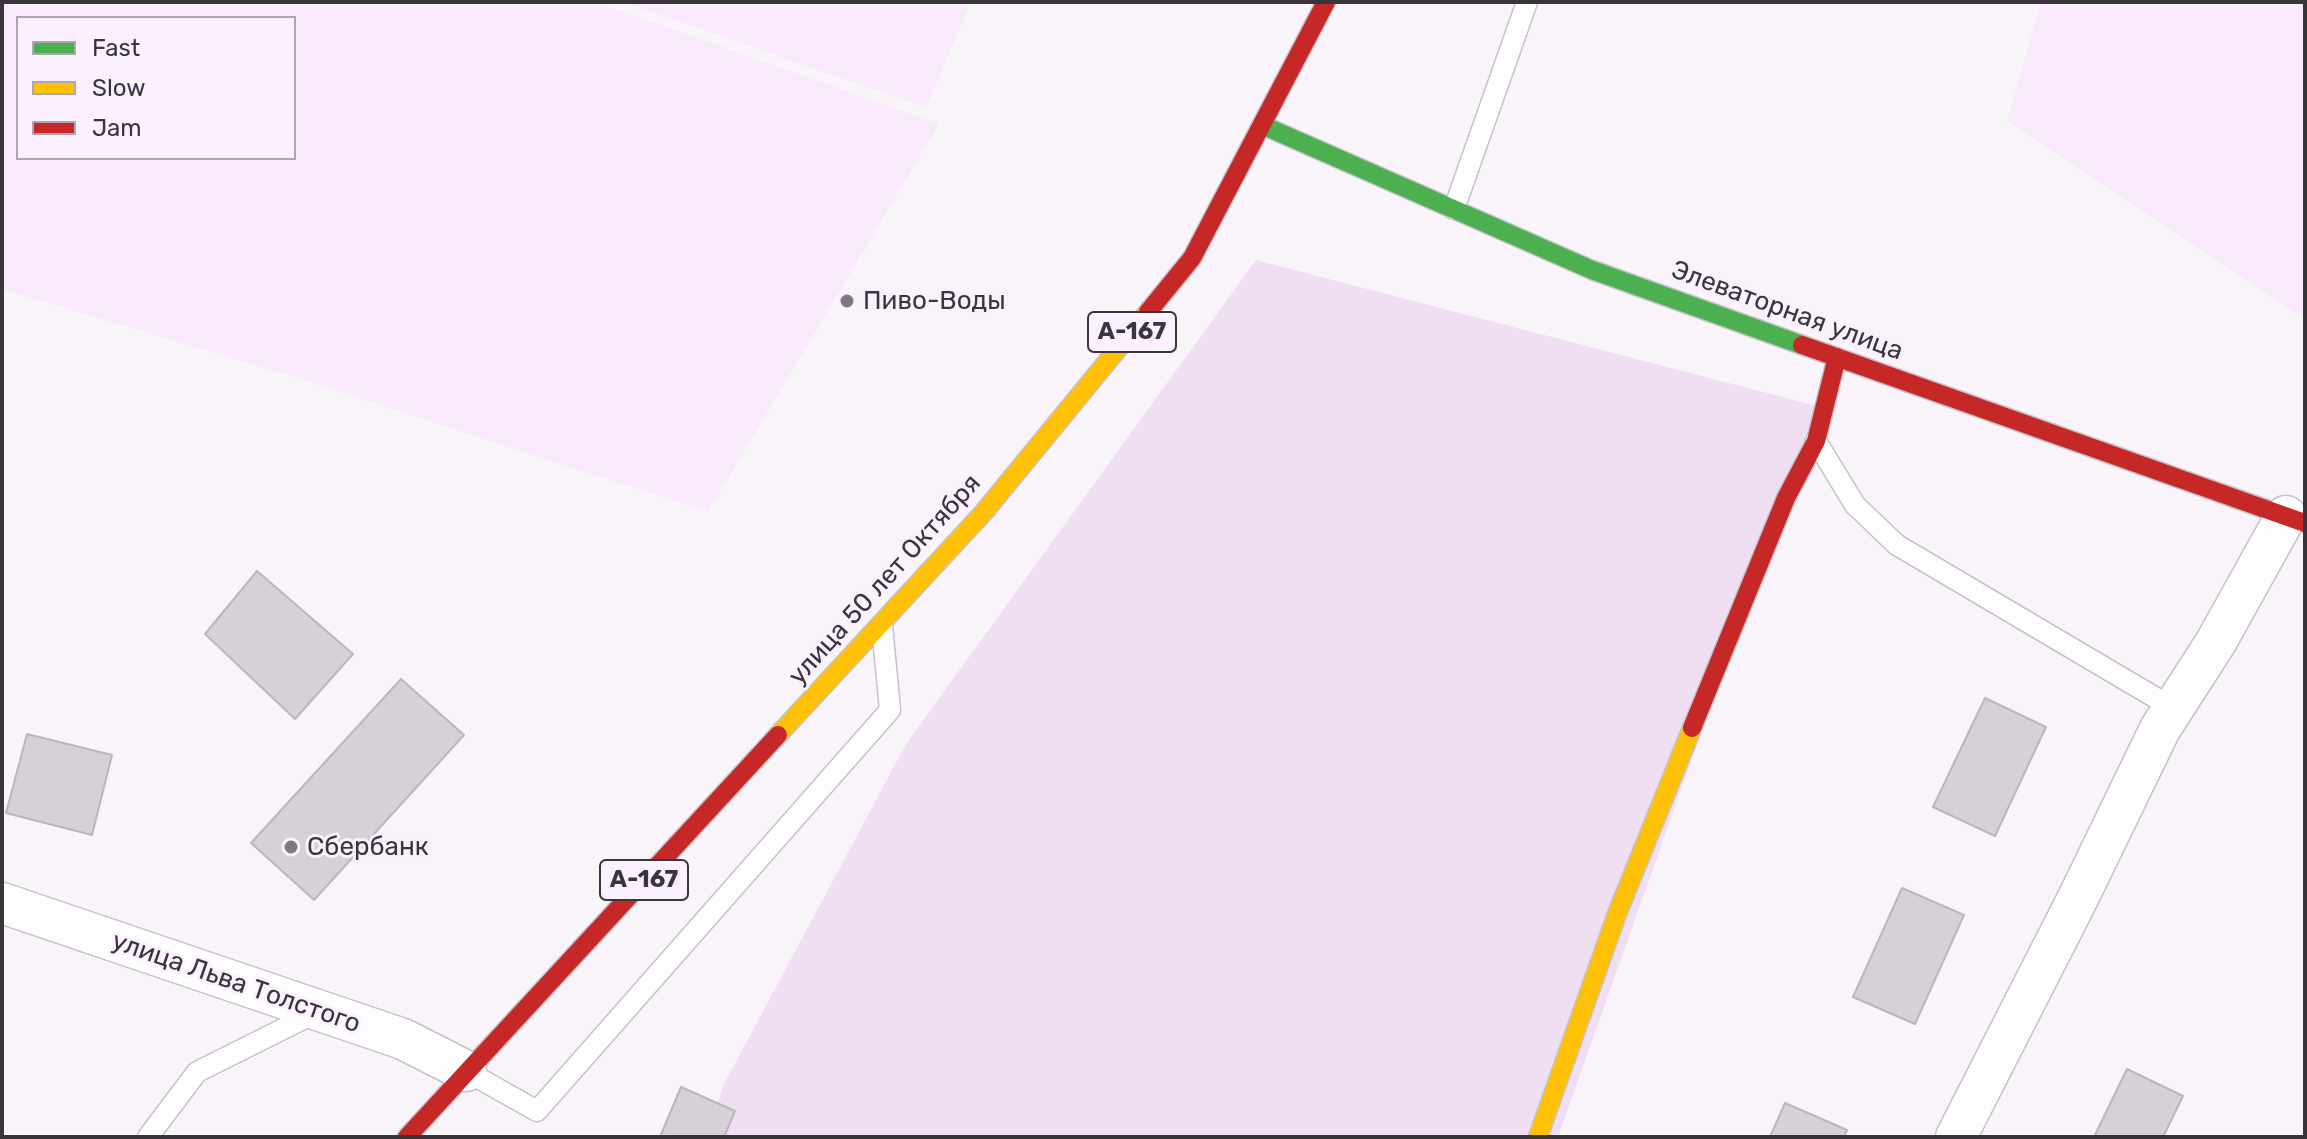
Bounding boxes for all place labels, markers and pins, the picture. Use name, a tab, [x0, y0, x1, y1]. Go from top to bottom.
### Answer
place label: Пиво-Воды	[863, 285, 1006, 317]
marker: Пиво-Воды	[838, 292, 856, 310]
place label: Сбербанк	[307, 831, 429, 863]
marker: Сбербанк	[282, 838, 300, 856]

